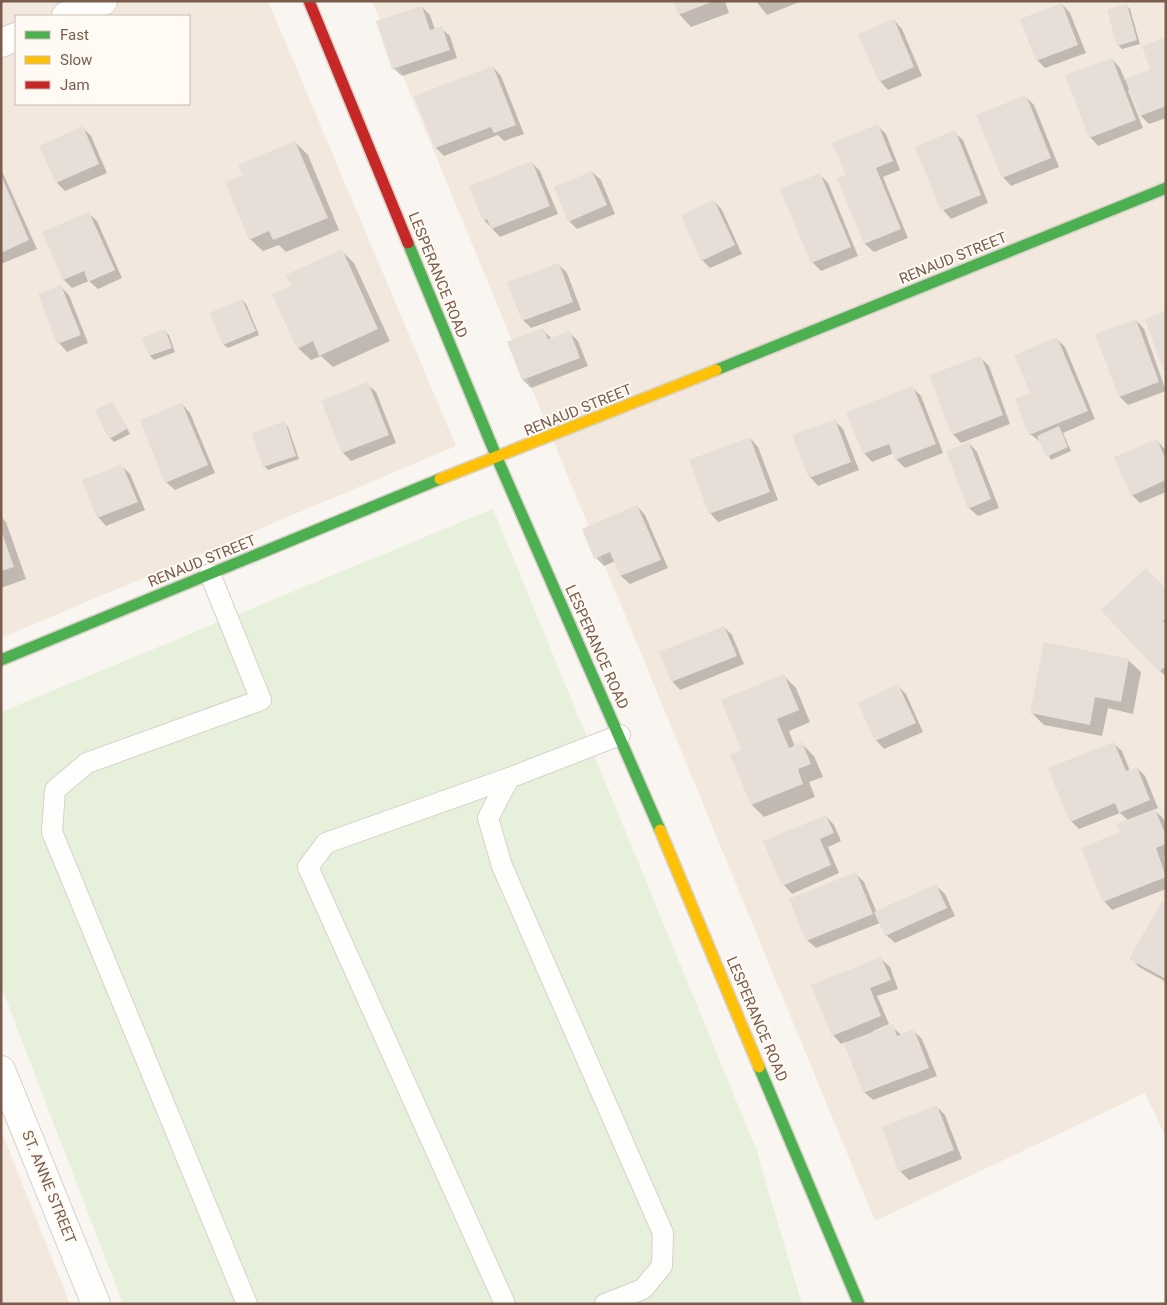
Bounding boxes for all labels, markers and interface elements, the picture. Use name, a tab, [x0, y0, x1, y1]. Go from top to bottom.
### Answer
legend	[15, 15, 190, 105]
text: Fast	[60, 26, 89, 44]
text: Slow	[60, 51, 92, 69]
text: Jam	[60, 76, 90, 94]
street label: LESPERANCE ROAD	[405, 209, 471, 341]
street label: RENAUD STREET	[896, 228, 1010, 288]
street label: RENAUD STREET	[521, 380, 635, 440]
street label: RENAUD STREET	[145, 531, 259, 591]
street label: LESPERANCE ROAD	[561, 582, 633, 712]
street label: LESPERANCE ROAD	[722, 954, 792, 1084]
street label: ST. ANNE STREET	[18, 1128, 80, 1246]

